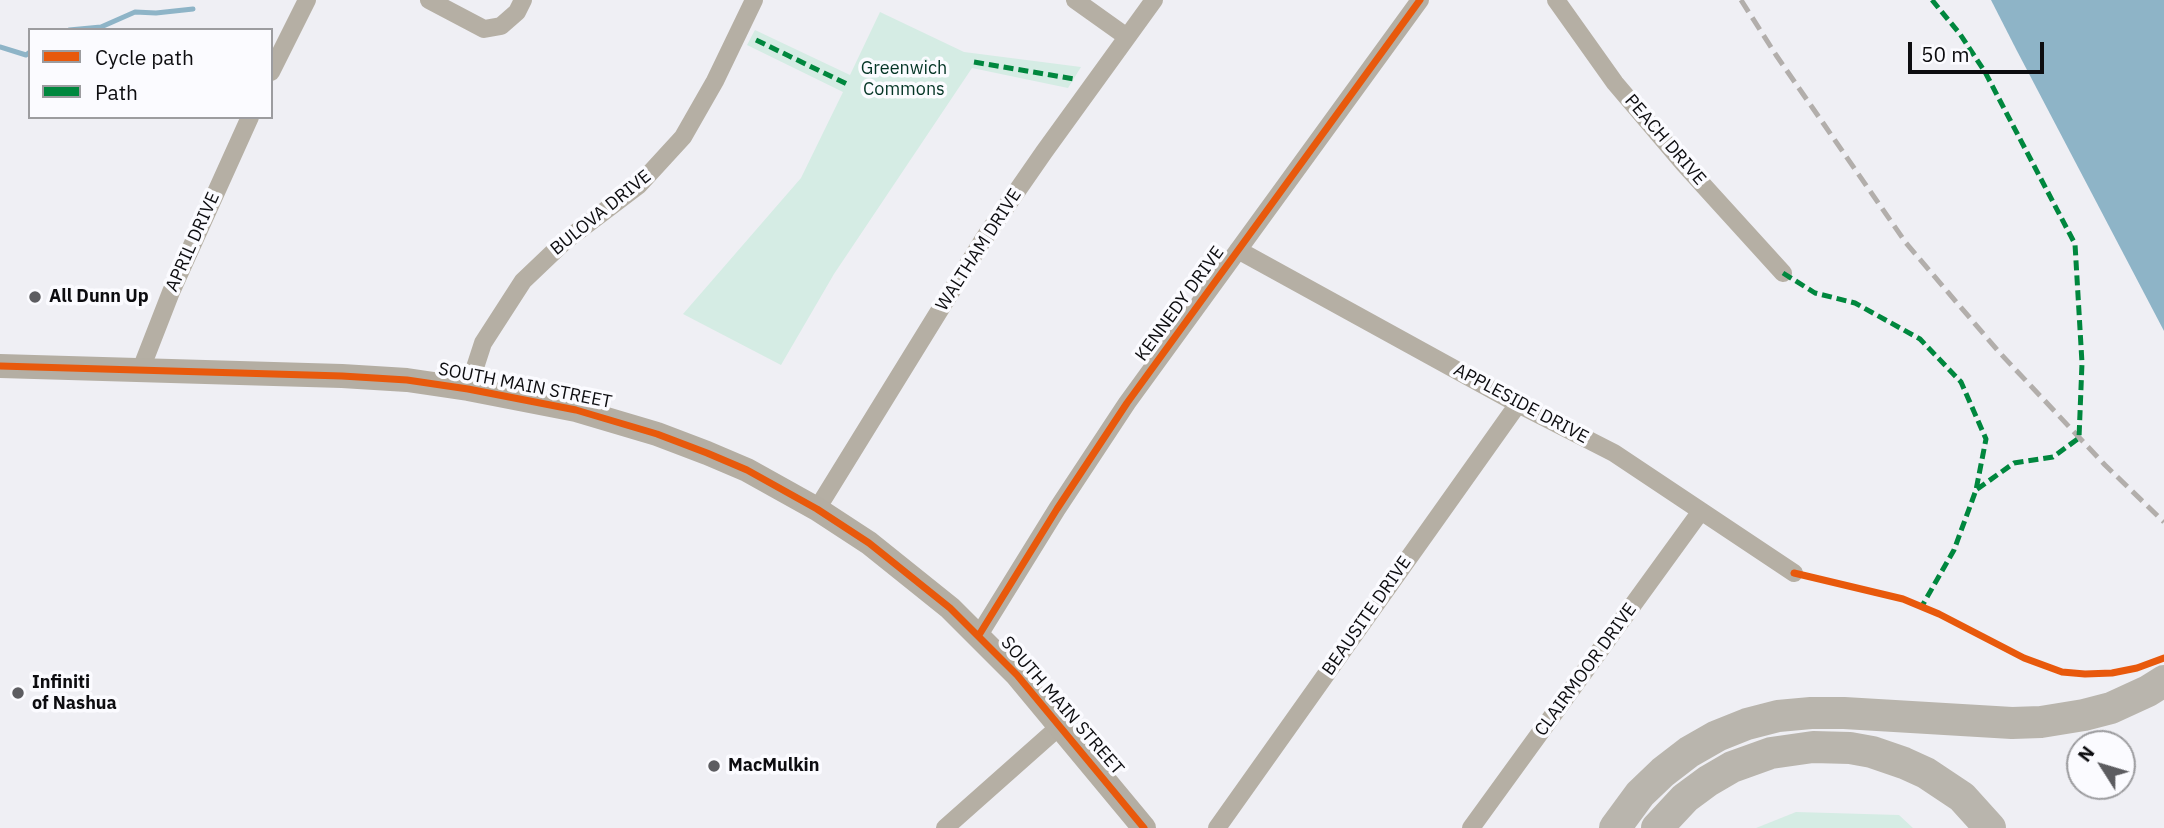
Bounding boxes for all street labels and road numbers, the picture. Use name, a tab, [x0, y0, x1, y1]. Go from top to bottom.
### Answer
street label: PEACH DRIVE	[1620, 90, 1710, 190]
street label: BULOVA DRIVE	[546, 166, 656, 260]
street label: WALTHAM DRIVE	[932, 185, 1026, 315]
street label: APRIL DRIVE	[161, 189, 225, 295]
street label: KENNEDY DRIVE	[1131, 242, 1229, 366]
street label: SOUTH MAIN STREET	[436, 359, 614, 413]
street label: APPLESIDE DRIVE	[1450, 359, 1592, 449]
street label: BEAUSITE DRIVE	[1318, 552, 1416, 680]
street label: CLAIRMOOR DRIVE	[1531, 599, 1641, 741]
street label: SOUTH MAIN STREET	[996, 632, 1128, 780]

